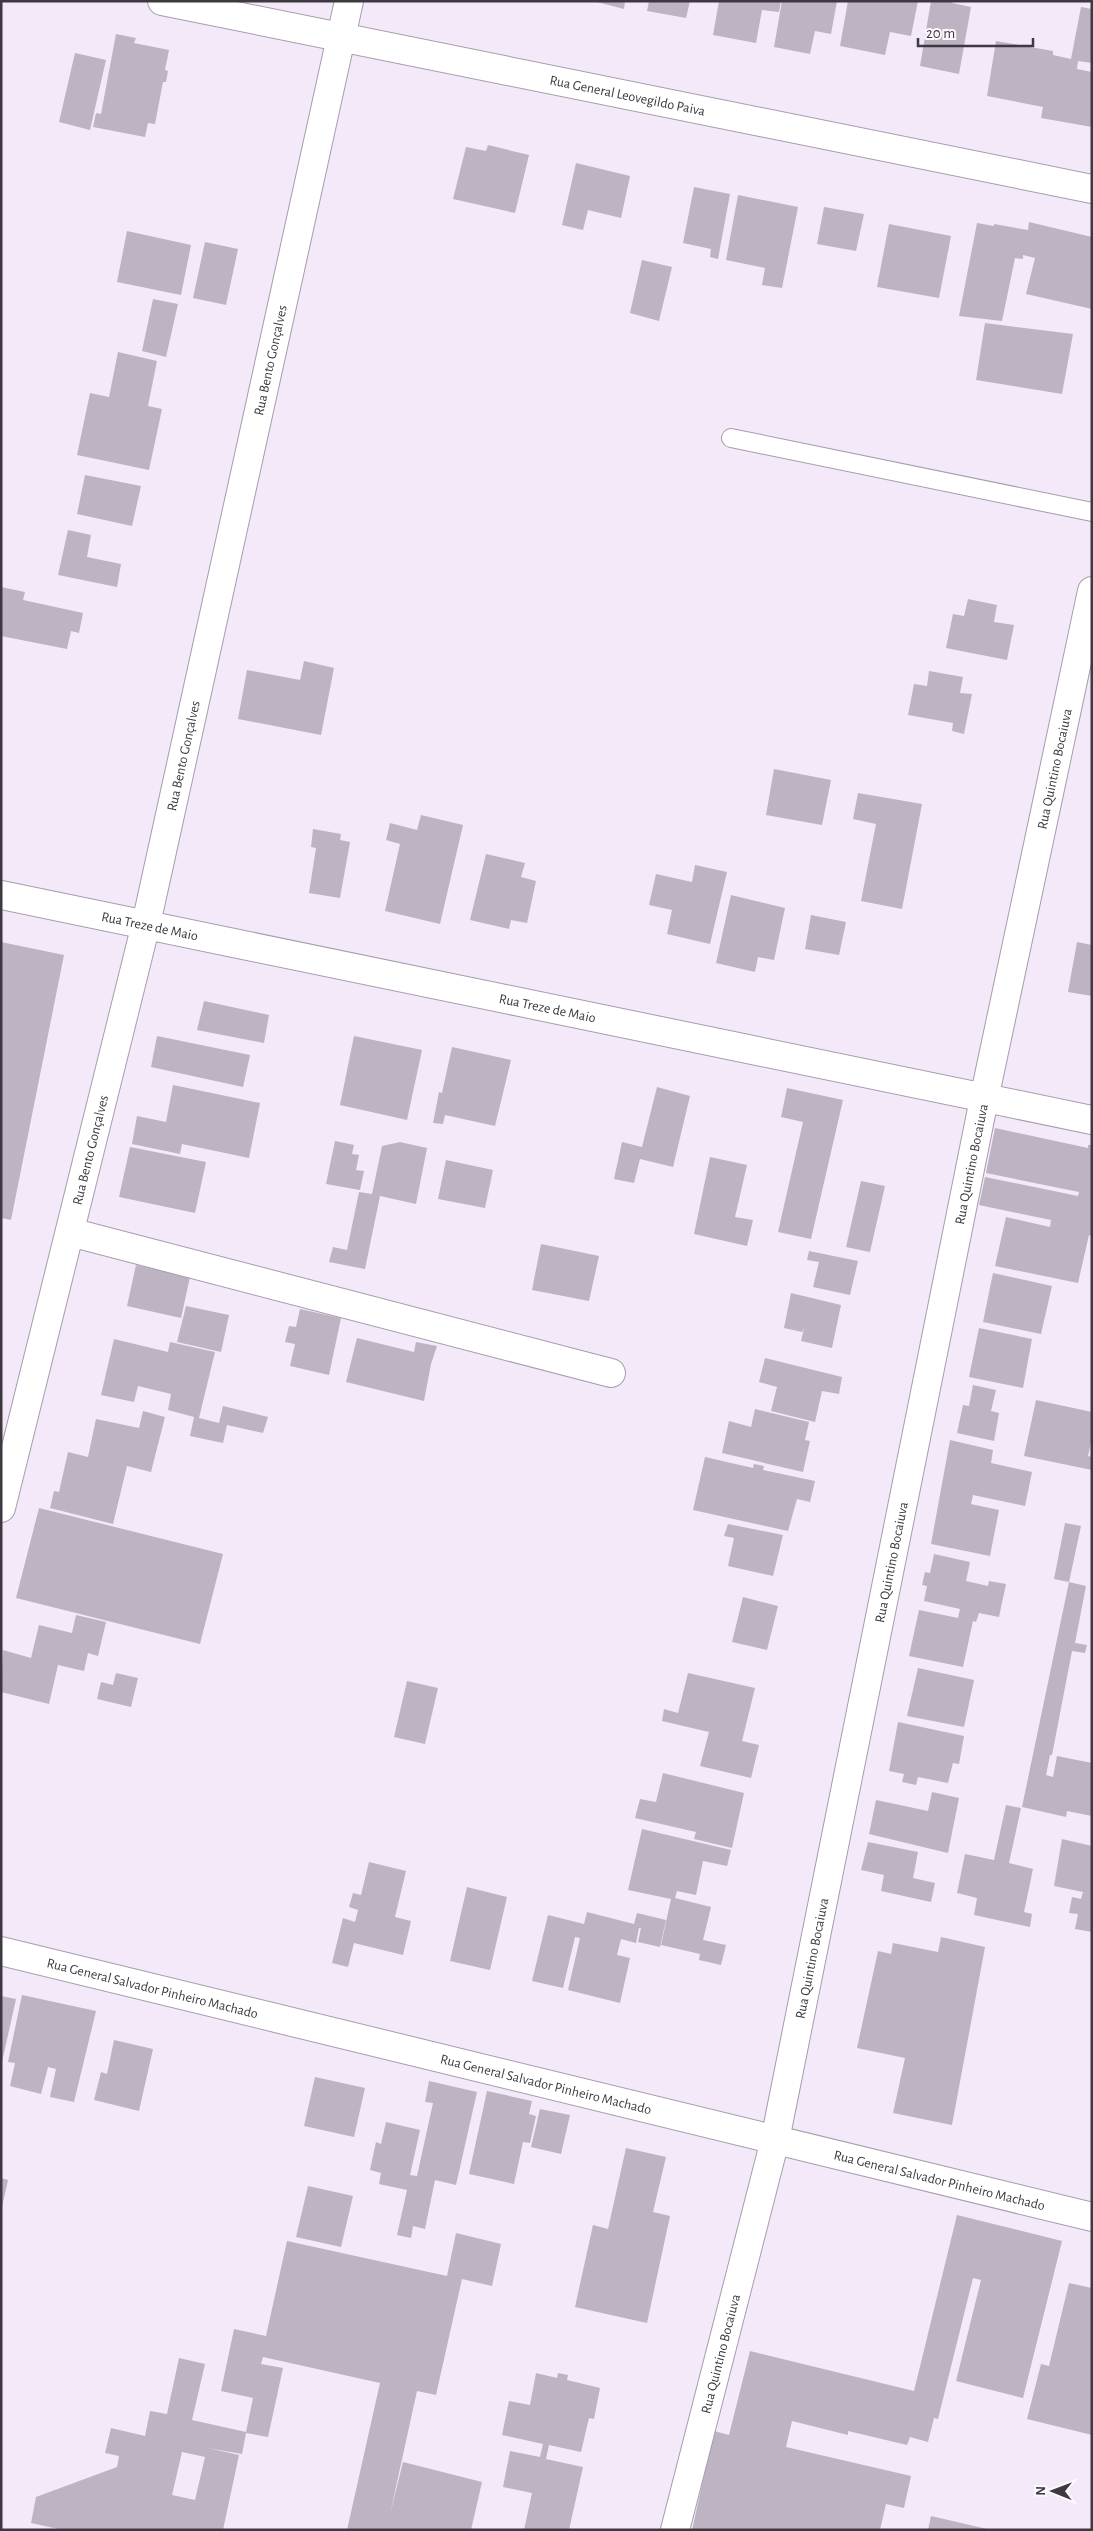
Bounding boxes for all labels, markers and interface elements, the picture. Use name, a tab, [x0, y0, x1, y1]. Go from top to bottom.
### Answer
scale bar	[918, 15, 1033, 47]
text: 20 m	[926, 26, 955, 41]
street label: Rua General Leovegildo Paiva	[548, 74, 707, 119]
street label: Rua Bento Gonçalves	[252, 304, 290, 417]
street label: Rua Bento Gonçalves	[165, 699, 203, 812]
street label: Rua Quintino Bocaiuva	[1036, 707, 1075, 831]
street label: Rua Treze de Maio	[100, 910, 199, 944]
street label: Rua Treze de Maio	[498, 992, 597, 1026]
street label: Rua Bento Gonçalves	[71, 1094, 111, 1206]
street label: Rua Quintino Bocaiuva	[953, 1102, 991, 1226]
street label: Rua Quintino Bocaiuva	[873, 1500, 911, 1624]
street label: Rua Quintino Bocaiuva	[794, 1896, 832, 2020]
street label: Rua General Salvador Pinheiro Machado	[45, 1956, 260, 2021]
street label: Rua General Salvador Pinheiro Machado	[439, 2052, 653, 2117]
street label: Rua General Salvador Pinheiro Machado	[832, 2148, 1046, 2213]
street label: Rua Quintino Bocaiuva	[699, 2292, 743, 2415]
north arrow	[1028, 2466, 1078, 2516]
text: N	[1034, 2486, 1048, 2496]

